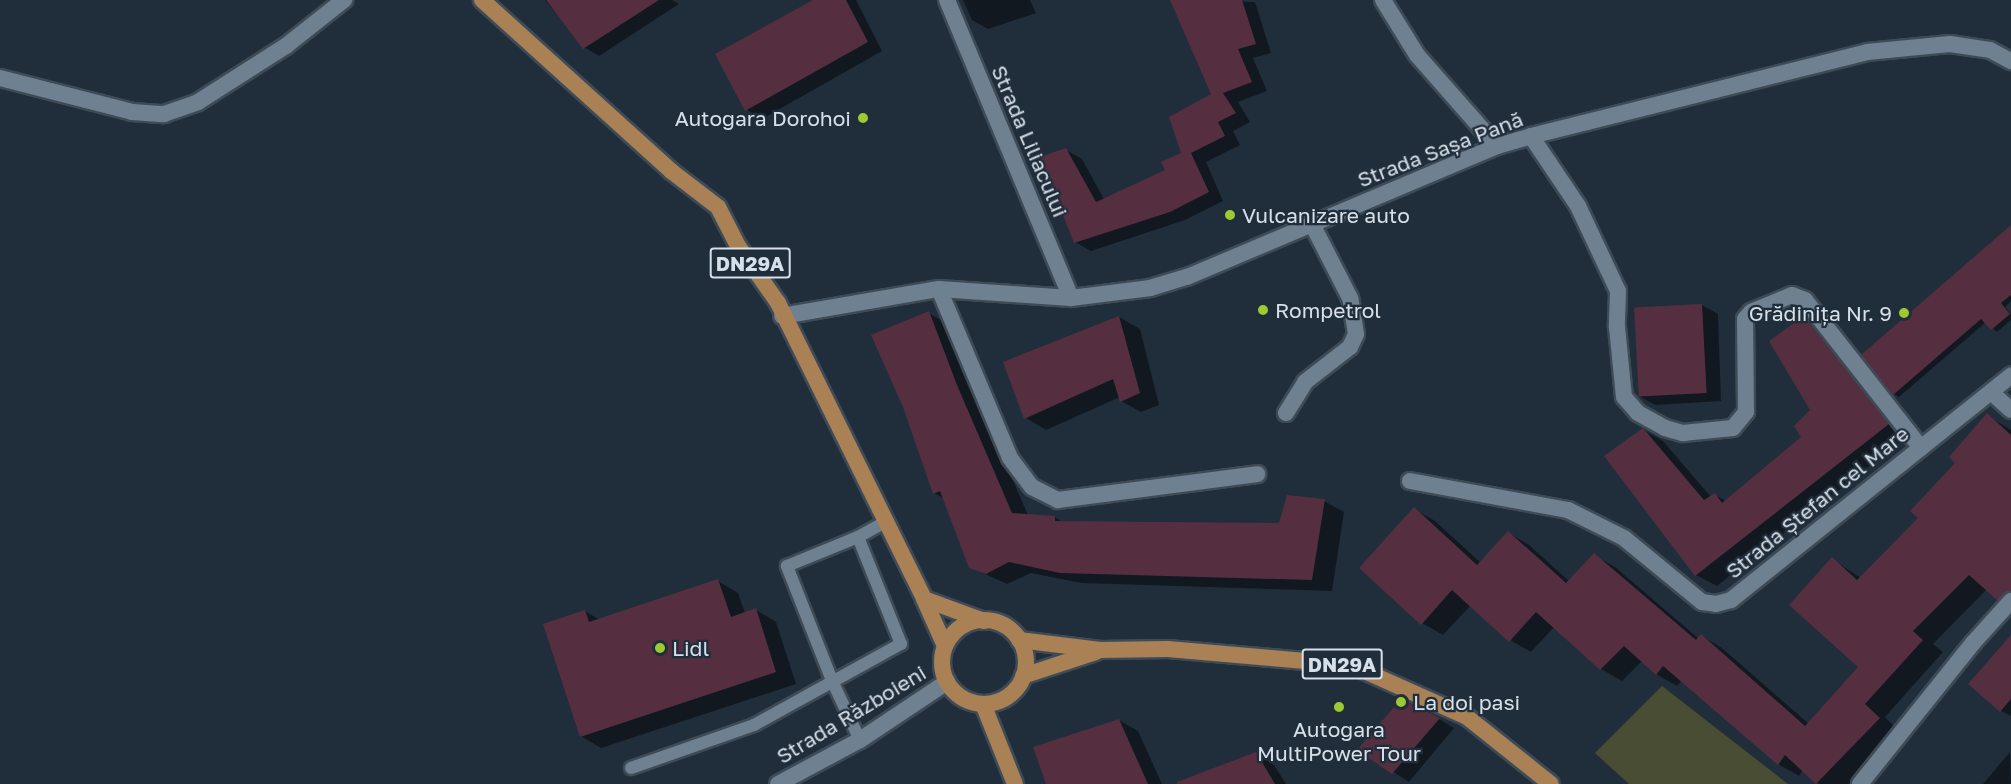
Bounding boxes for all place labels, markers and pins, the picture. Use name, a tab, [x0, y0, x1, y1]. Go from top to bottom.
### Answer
place label: Autogara Dorohoi	[675, 105, 851, 131]
marker: Autogara Dorohoi	[856, 111, 870, 125]
place label: Vulcanizare auto	[1242, 202, 1410, 228]
marker: Vulcanizare auto	[1223, 208, 1237, 222]
place label: Rompetrol	[1275, 297, 1381, 323]
place label: Grădinița Nr. 9	[1749, 300, 1892, 326]
marker: Rompetrol	[1256, 303, 1270, 317]
marker: Grădinița Nr. 9	[1897, 306, 1911, 320]
place label: Lidl	[672, 635, 709, 661]
marker: Lidl	[653, 641, 667, 655]
place label: La doi pasi	[1413, 689, 1520, 715]
marker: La doi pasi	[1394, 695, 1408, 709]
marker: Autogara MultiPower Tour	[1332, 700, 1346, 714]
place label: Autogara MultiPower Tour	[1257, 716, 1421, 766]

